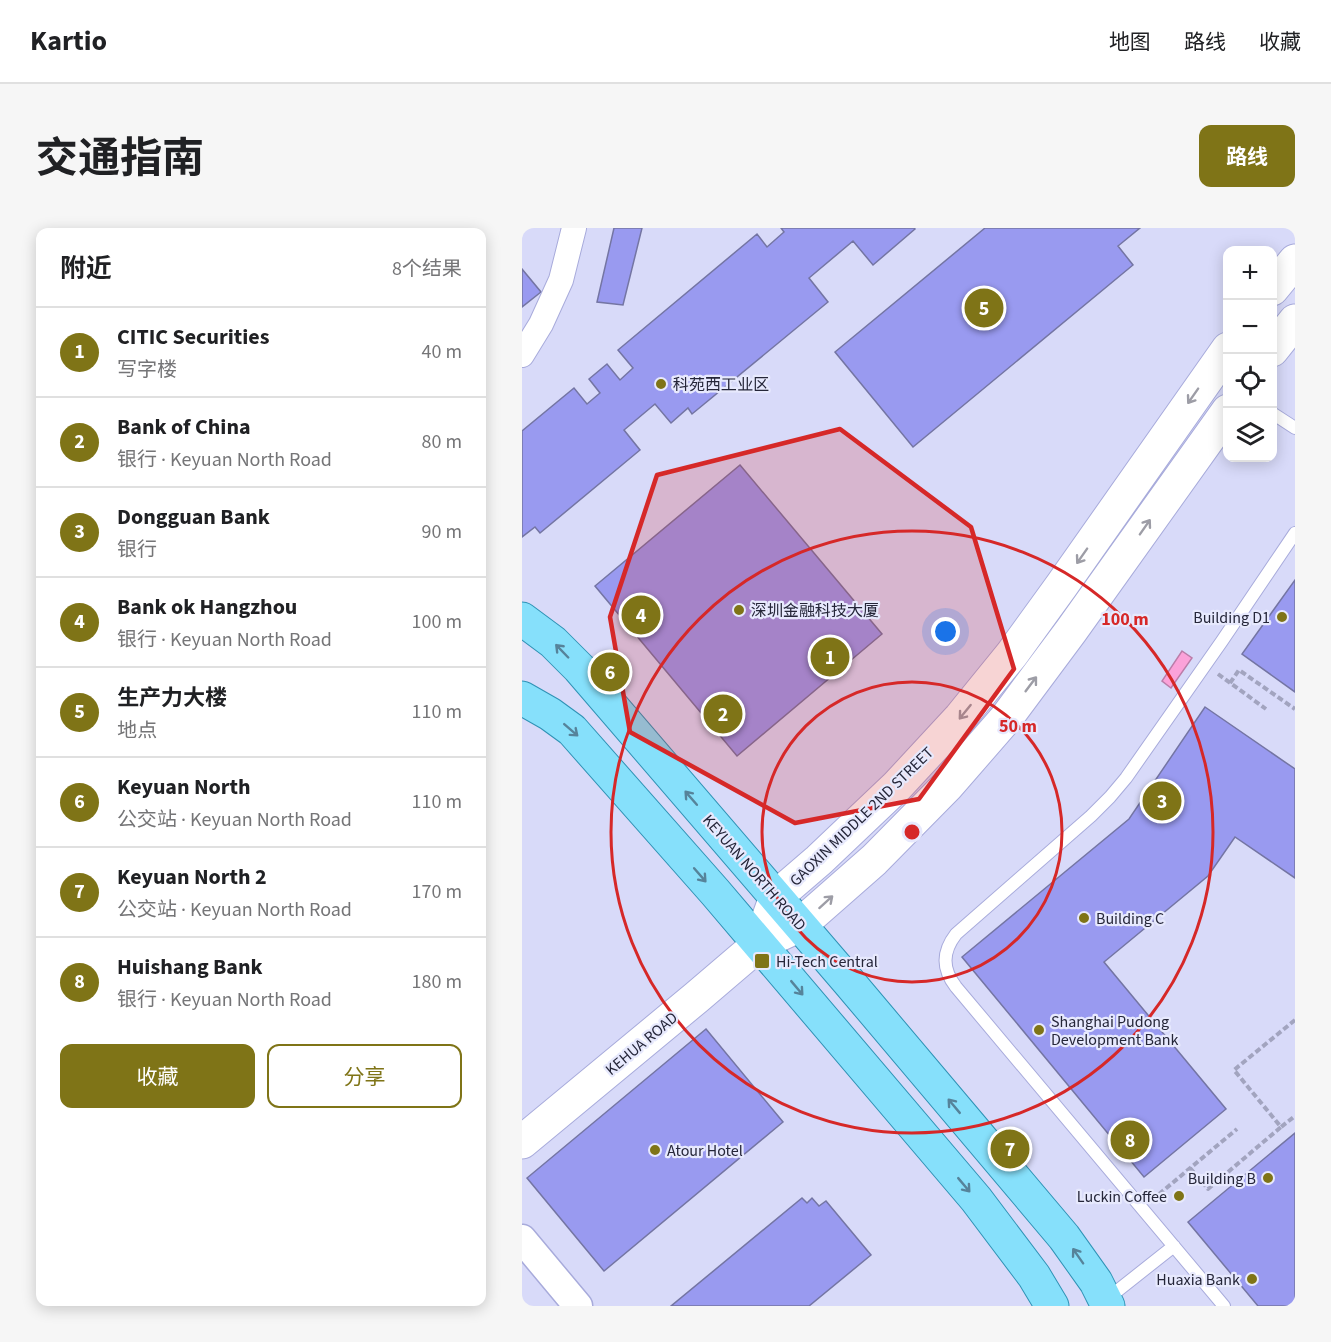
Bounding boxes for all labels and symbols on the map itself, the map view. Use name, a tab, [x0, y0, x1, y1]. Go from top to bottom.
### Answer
pin: 5	[964, 286, 1004, 331]
place label: 科苑西工业区	[673, 374, 769, 396]
marker: 科苑西工业区	[654, 377, 668, 391]
one-way arrow	[1187, 388, 1199, 404]
one-way arrow	[1139, 519, 1151, 535]
one-way arrow	[1076, 548, 1088, 564]
pin: 4	[622, 592, 660, 638]
place label: 深圳金融科技大厦	[751, 600, 879, 622]
marker: 深圳金融科技大厦	[732, 603, 746, 617]
text: 100 m	[1101, 607, 1149, 632]
place label: Building D1	[1193, 607, 1270, 629]
marker: Building D1	[1275, 610, 1289, 624]
your location	[931, 617, 960, 646]
pin: 1	[810, 634, 850, 680]
one-way arrow	[555, 644, 569, 659]
pin: 6	[590, 650, 629, 694]
one-way arrow	[1025, 677, 1037, 693]
pin: 2	[704, 692, 742, 736]
one-way arrow	[958, 704, 971, 720]
text: 50 m	[999, 714, 1037, 739]
one-way arrow	[563, 723, 578, 737]
street label: GAOXIN MIDDLE 2ND STREET	[785, 742, 939, 891]
pin: 3	[1142, 778, 1182, 824]
one-way arrow	[684, 790, 697, 806]
street label: KEYUAN NORTH ROAD	[698, 810, 811, 936]
centre of rings	[902, 822, 922, 842]
one-way arrow	[693, 867, 707, 883]
one-way arrow	[818, 895, 833, 909]
place label: Building C	[1096, 908, 1164, 930]
marker: Building C	[1077, 911, 1091, 925]
place label: Hi-Tech Central	[776, 951, 878, 973]
marker: Hi-Tech Central	[753, 952, 771, 970]
one-way arrow	[790, 980, 804, 995]
street label: KEHUA ROAD	[601, 1007, 683, 1081]
place label: Shanghai Pudong Development Bank	[1051, 1011, 1179, 1051]
marker: Shanghai Pudong Development Bank	[1032, 1023, 1046, 1037]
one-way arrow	[947, 1099, 961, 1114]
pin: 8	[1110, 1118, 1150, 1162]
pin: 7	[990, 1126, 1030, 1172]
place label: Atour Hotel	[667, 1140, 743, 1162]
marker: Atour Hotel	[648, 1143, 662, 1157]
place label: Building B	[1188, 1168, 1256, 1190]
marker: Building B	[1261, 1171, 1275, 1185]
one-way arrow	[957, 1177, 971, 1192]
place label: Luckin Coffee	[1077, 1186, 1167, 1208]
marker: Luckin Coffee	[1172, 1189, 1186, 1203]
one-way arrow	[1072, 1249, 1084, 1265]
place label: Huaxia Bank	[1156, 1269, 1240, 1291]
marker: Huaxia Bank	[1245, 1272, 1259, 1286]

